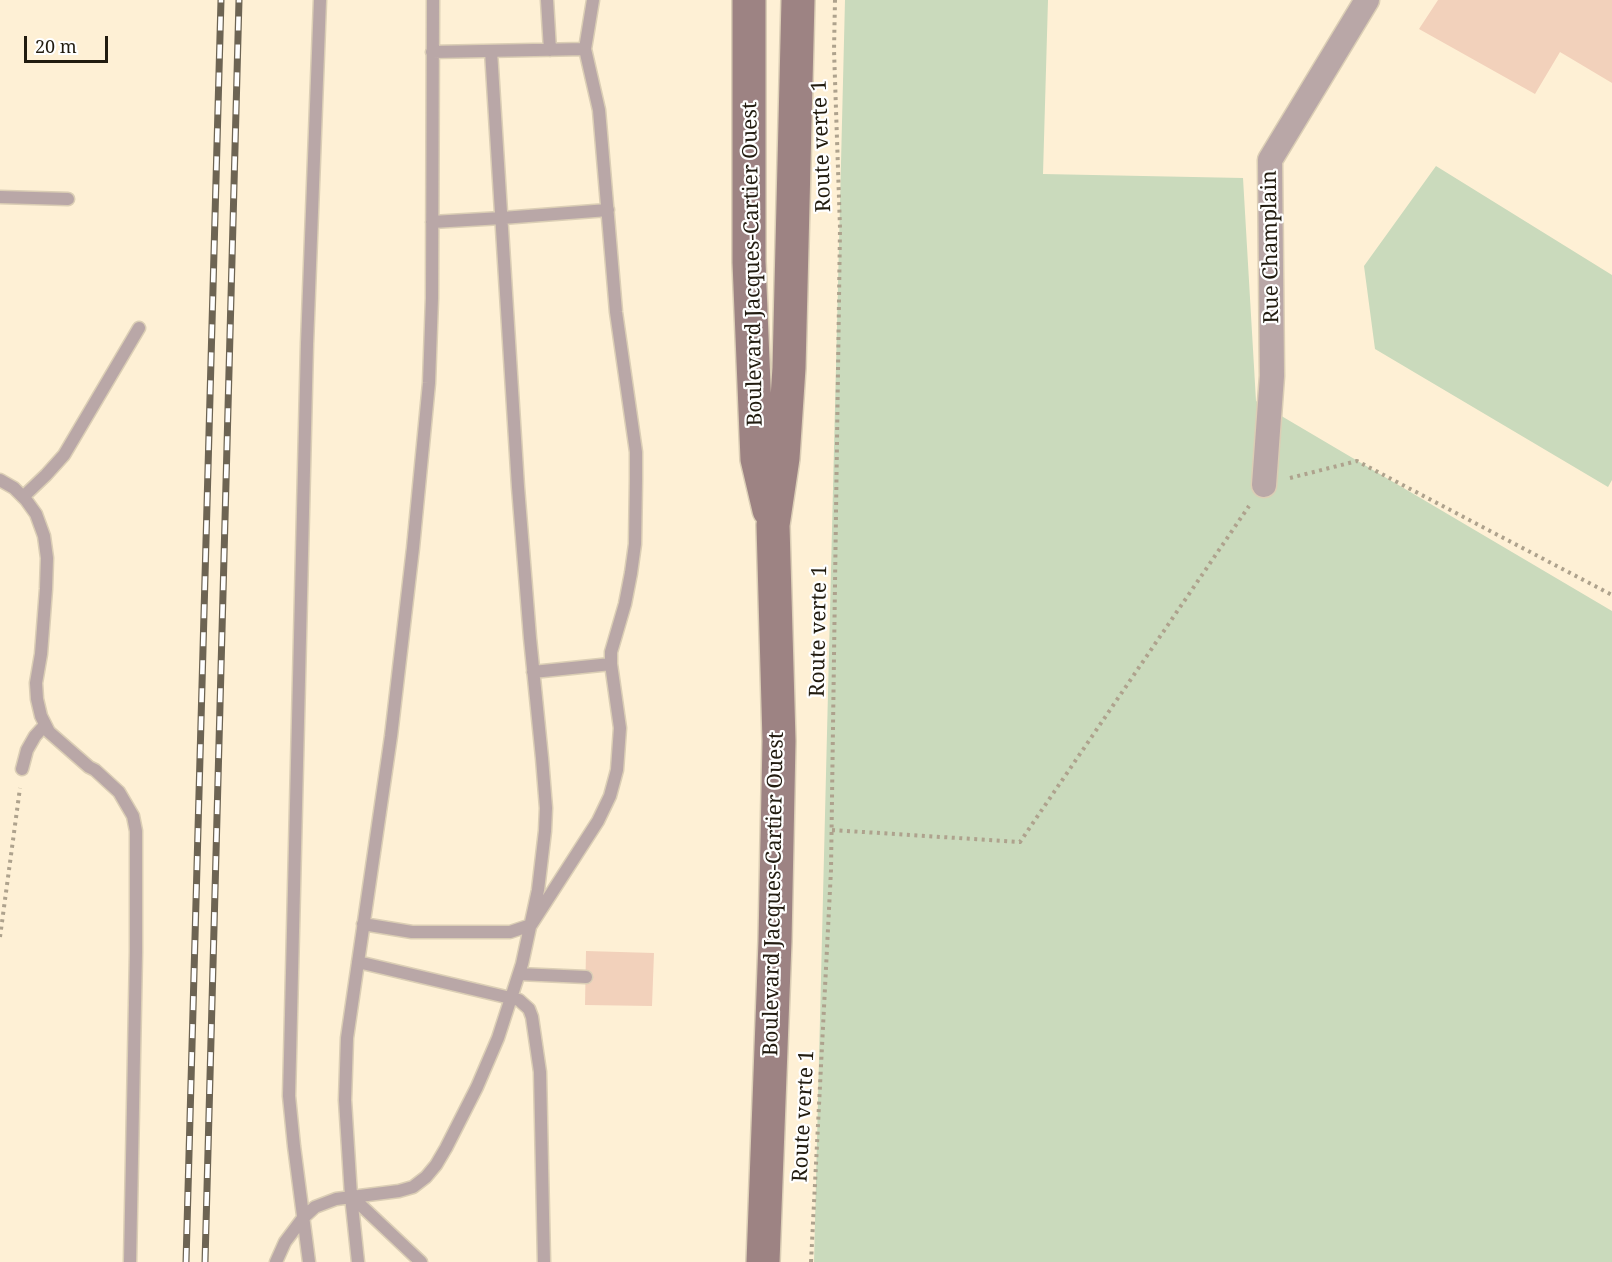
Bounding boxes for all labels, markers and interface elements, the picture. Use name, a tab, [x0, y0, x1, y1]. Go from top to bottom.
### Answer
scale bar	[27, 24, 111, 62]
text: 20 m	[35, 34, 77, 58]
street label: Route verte 1	[807, 79, 837, 213]
street label: Boulevard Jacques-Cartier Ouest	[738, 102, 768, 426]
street label: Rue Champlain	[1257, 170, 1285, 324]
street label: Route verte 1	[805, 565, 833, 697]
street label: Boulevard Jacques-Cartier Ouest	[759, 732, 789, 1056]
street label: Route verte 1	[788, 1049, 820, 1183]

